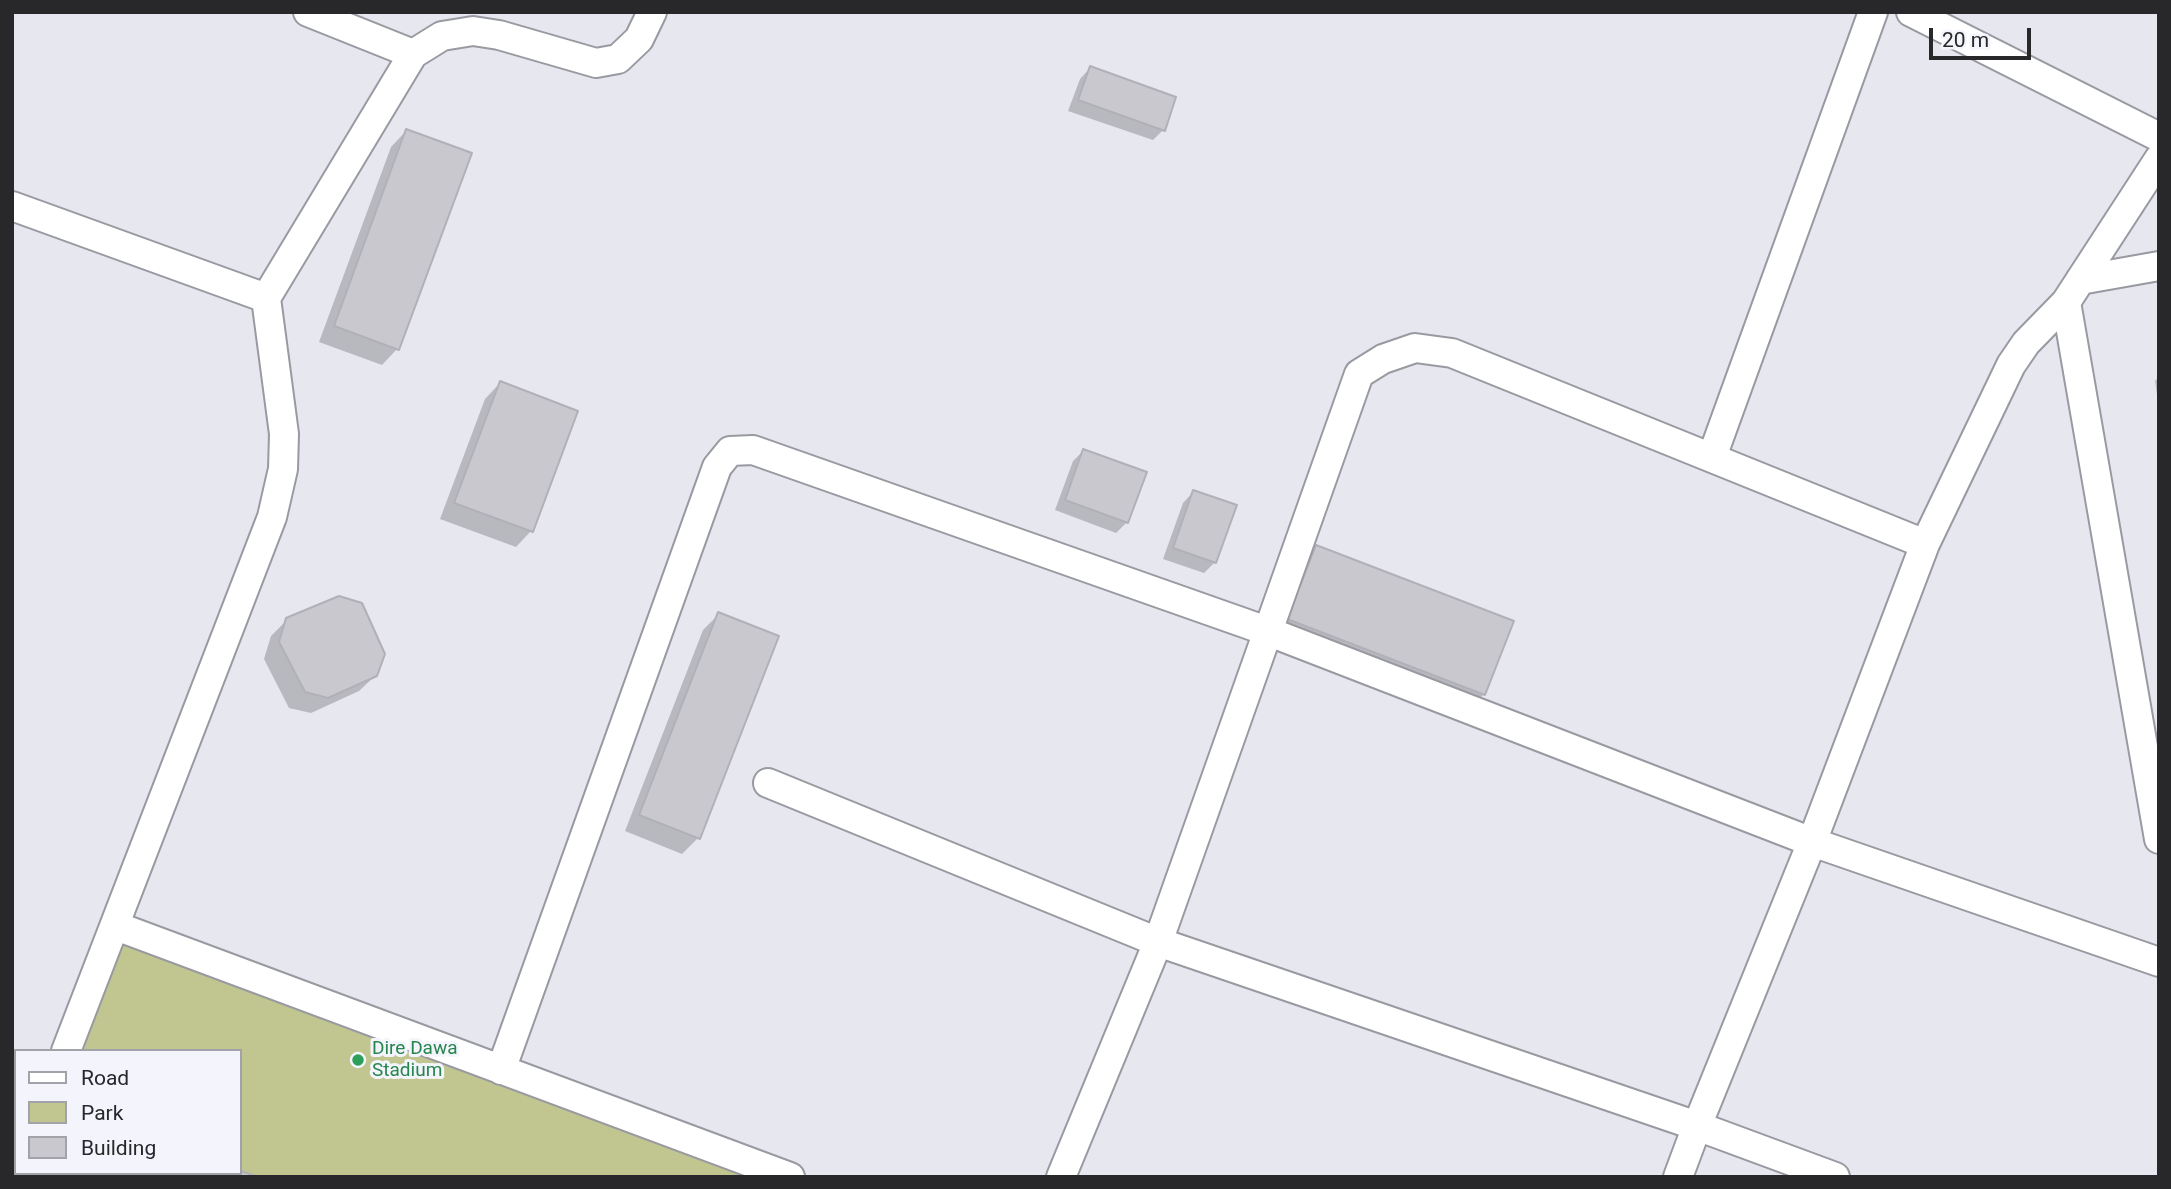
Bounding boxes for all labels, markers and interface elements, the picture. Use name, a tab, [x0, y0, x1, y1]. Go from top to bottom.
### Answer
scale bar	[1933, 14, 2035, 58]
text: 20 m	[1942, 28, 1989, 52]
place label: Dire Dawa Stadium	[372, 1038, 458, 1082]
legend	[14, 1049, 242, 1175]
marker: Dire Dawa Stadium	[350, 1052, 366, 1068]
text: Road	[81, 1066, 129, 1090]
text: Park	[81, 1101, 123, 1125]
text: Building	[81, 1136, 156, 1160]

